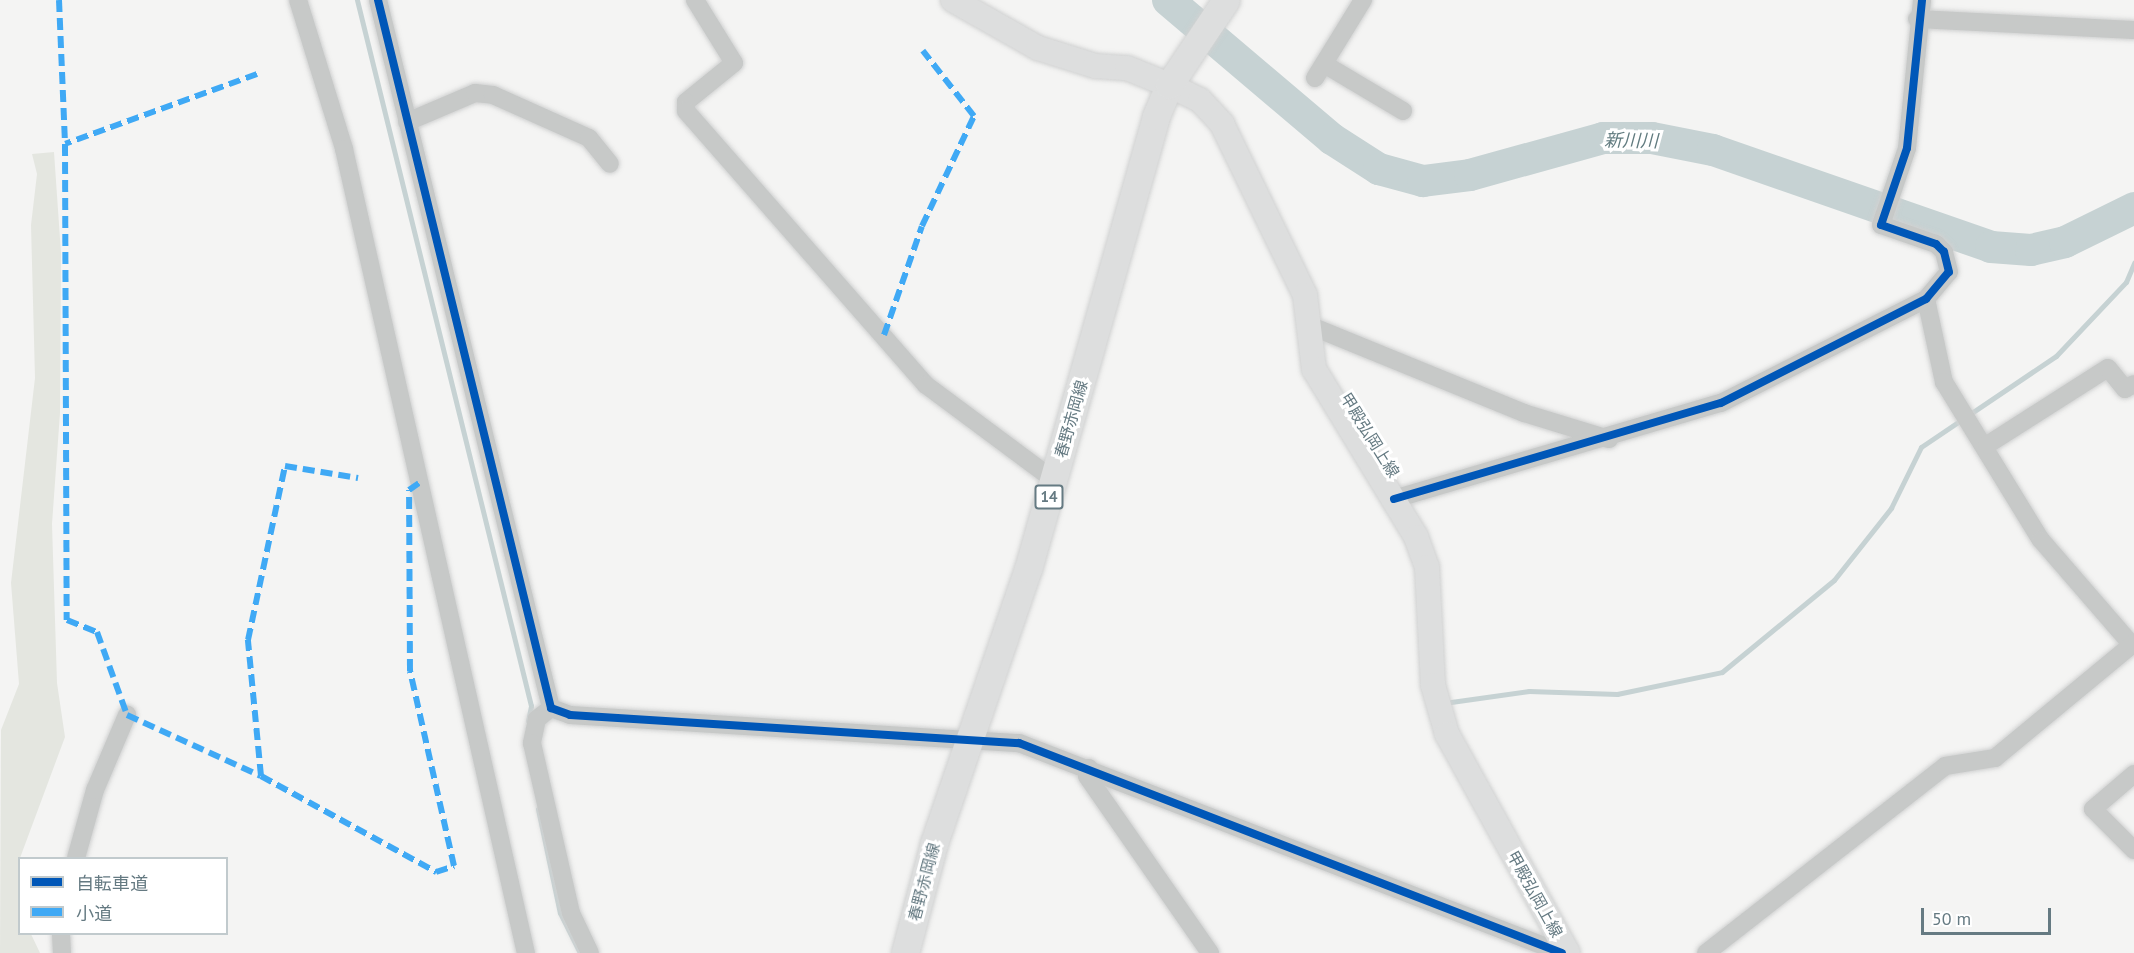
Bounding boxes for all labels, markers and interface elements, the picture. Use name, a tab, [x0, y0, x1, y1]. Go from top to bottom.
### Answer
water label: 新川川	[1604, 130, 1658, 152]
street label: 春野赤岡線	[1051, 378, 1091, 460]
street label: 甲殿弘岡上線	[1336, 389, 1404, 481]
road number: 14	[1034, 485, 1064, 509]
street label: 春野赤岡線	[904, 841, 944, 923]
street label: 甲殿弘岡上線	[1503, 847, 1567, 941]
legend	[18, 857, 228, 935]
text: 自転車道	[76, 872, 148, 895]
scale bar	[1924, 896, 2054, 934]
text: 小道	[76, 902, 112, 925]
text: 50 m	[1932, 907, 1971, 930]

